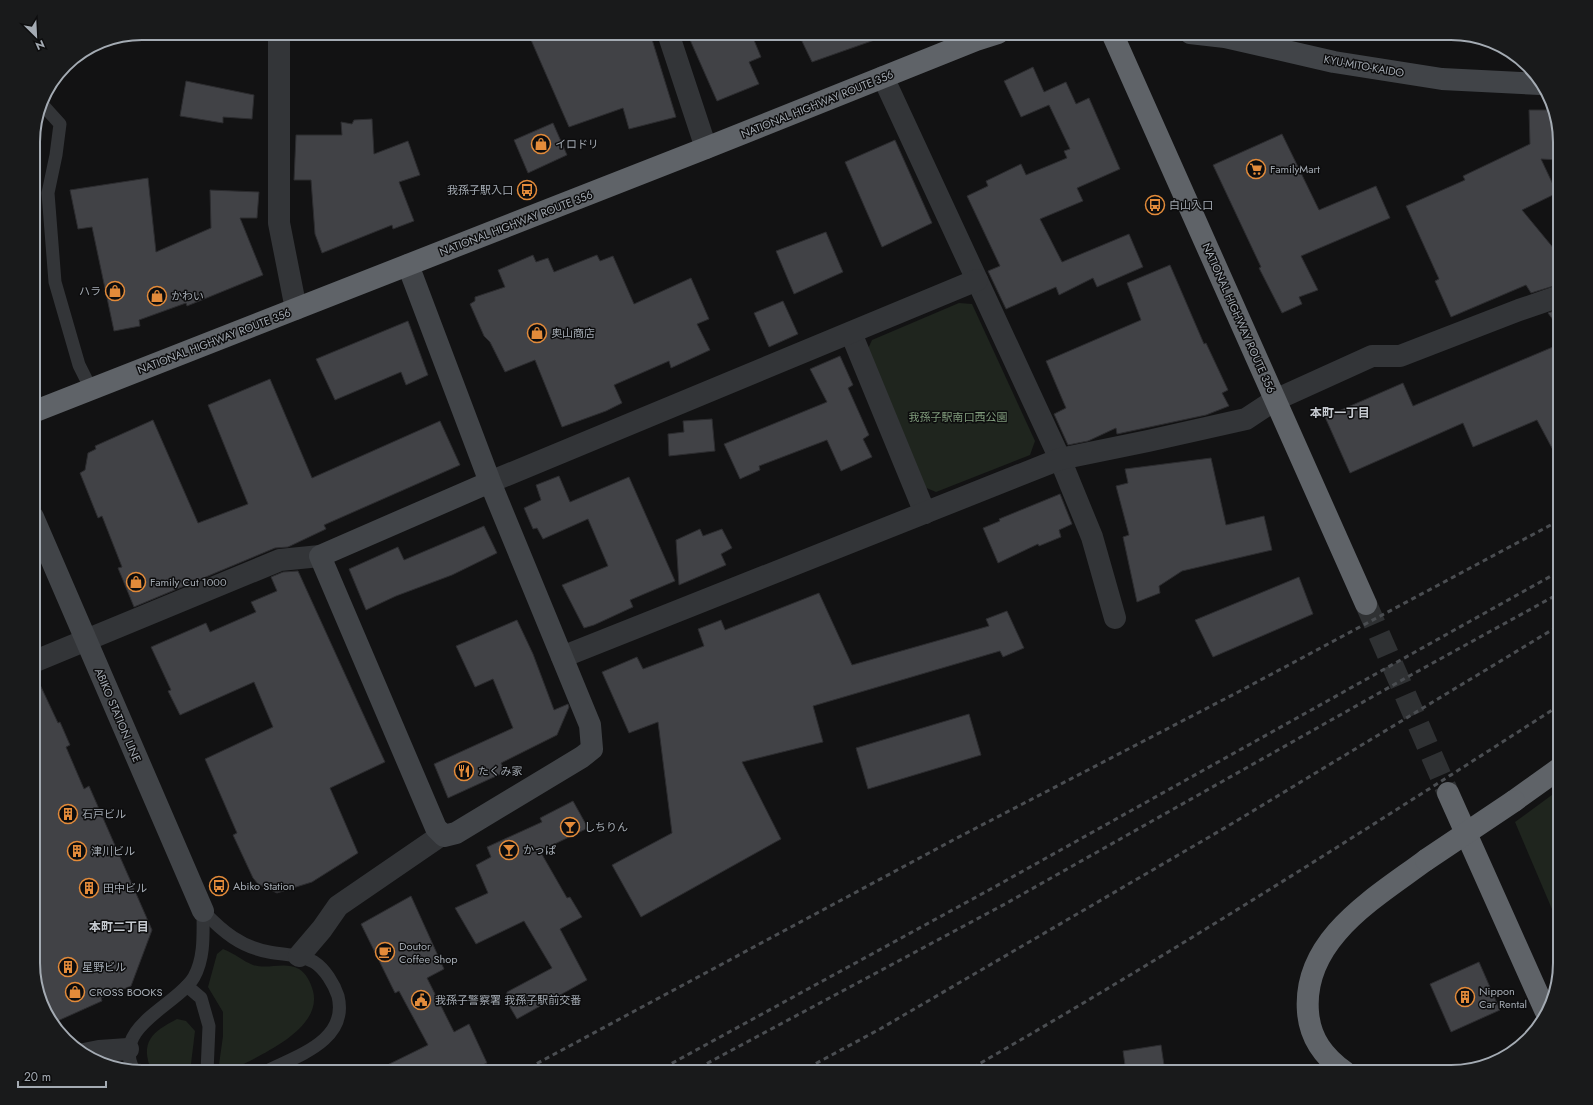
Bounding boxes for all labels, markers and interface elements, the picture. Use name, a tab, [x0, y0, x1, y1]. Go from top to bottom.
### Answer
north arrow	[16, 16, 56, 56]
text: N	[33, 36, 47, 54]
street label: KYU-MITO-KAIDO	[1323, 51, 1406, 81]
street label: NATIONAL HIGHWAY ROUTE 356	[738, 66, 896, 142]
shop icon: イロドリ	[530, 133, 552, 155]
place label: イロドリ	[555, 136, 599, 152]
supermarket icon: FamilyMart	[1245, 158, 1267, 180]
place label: FamilyMart	[1270, 161, 1320, 177]
bus stop icon: 我孫子駅入口	[516, 179, 538, 201]
place label: 我孫子駅入口	[447, 182, 513, 198]
street label: NATIONAL HIGHWAY ROUTE 356	[437, 186, 595, 260]
bus stop icon: 白山入口	[1144, 194, 1166, 216]
place label: 白山入口	[1169, 197, 1213, 213]
street label: NATIONAL HIGHWAY ROUTE 356	[1199, 240, 1279, 396]
shop icon: ハラ	[104, 280, 126, 302]
place label: ハラ	[79, 283, 101, 299]
shop icon: かわい	[146, 285, 168, 307]
place label: かわい	[171, 288, 204, 304]
street label: NATIONAL HIGHWAY ROUTE 356	[135, 304, 293, 378]
shop icon: 奥山商店	[526, 322, 548, 344]
place label: 奥山商店	[551, 325, 595, 341]
district label: 本町一丁目	[1310, 404, 1370, 422]
park label: 我孫子駅南口西公園	[909, 409, 1008, 425]
shop icon: Family Cut 1000	[125, 571, 147, 593]
place label: Family Cut 1000	[150, 574, 227, 590]
street label: ABIKO STATION LINE	[91, 665, 145, 765]
restaurant icon: たくみ家	[453, 760, 475, 782]
place label: たくみ家	[478, 763, 522, 779]
building icon: 石戸ビル	[57, 803, 79, 825]
place label: 石戸ビル	[82, 806, 126, 822]
bar icon: しちりん	[559, 816, 581, 838]
place label: しちりん	[584, 819, 628, 835]
bar icon: かっぱ	[498, 839, 520, 861]
building icon: 津川ビル	[66, 840, 88, 862]
place label: かっぱ	[523, 842, 556, 858]
place label: 津川ビル	[91, 843, 135, 859]
bus stop icon: Abiko Station	[208, 875, 230, 897]
building icon: 田中ビル	[78, 877, 100, 899]
place label: Abiko Station	[233, 878, 295, 894]
place label: 田中ビル	[103, 880, 147, 896]
district label: 本町二丁目	[89, 918, 149, 936]
place label: Doutor Coffee Shop	[399, 938, 458, 967]
cafe icon: Doutor Coffee Shop	[374, 941, 396, 963]
building icon: 星野ビル	[57, 956, 79, 978]
place label: 星野ビル	[82, 959, 126, 975]
shop icon: CROSS BOOKS	[64, 981, 86, 1003]
place label: Nippon Car Rental	[1479, 983, 1527, 1012]
place label: CROSS BOOKS	[89, 984, 163, 1000]
building icon: Nippon Car Rental	[1454, 986, 1476, 1008]
public building icon: 我孫子警察署 我孫子駅前交番	[410, 989, 432, 1011]
place label: 我孫子警察署 我孫子駅前交番	[435, 992, 581, 1008]
scale bar	[18, 1063, 106, 1089]
text: 20 m	[24, 1068, 51, 1086]

